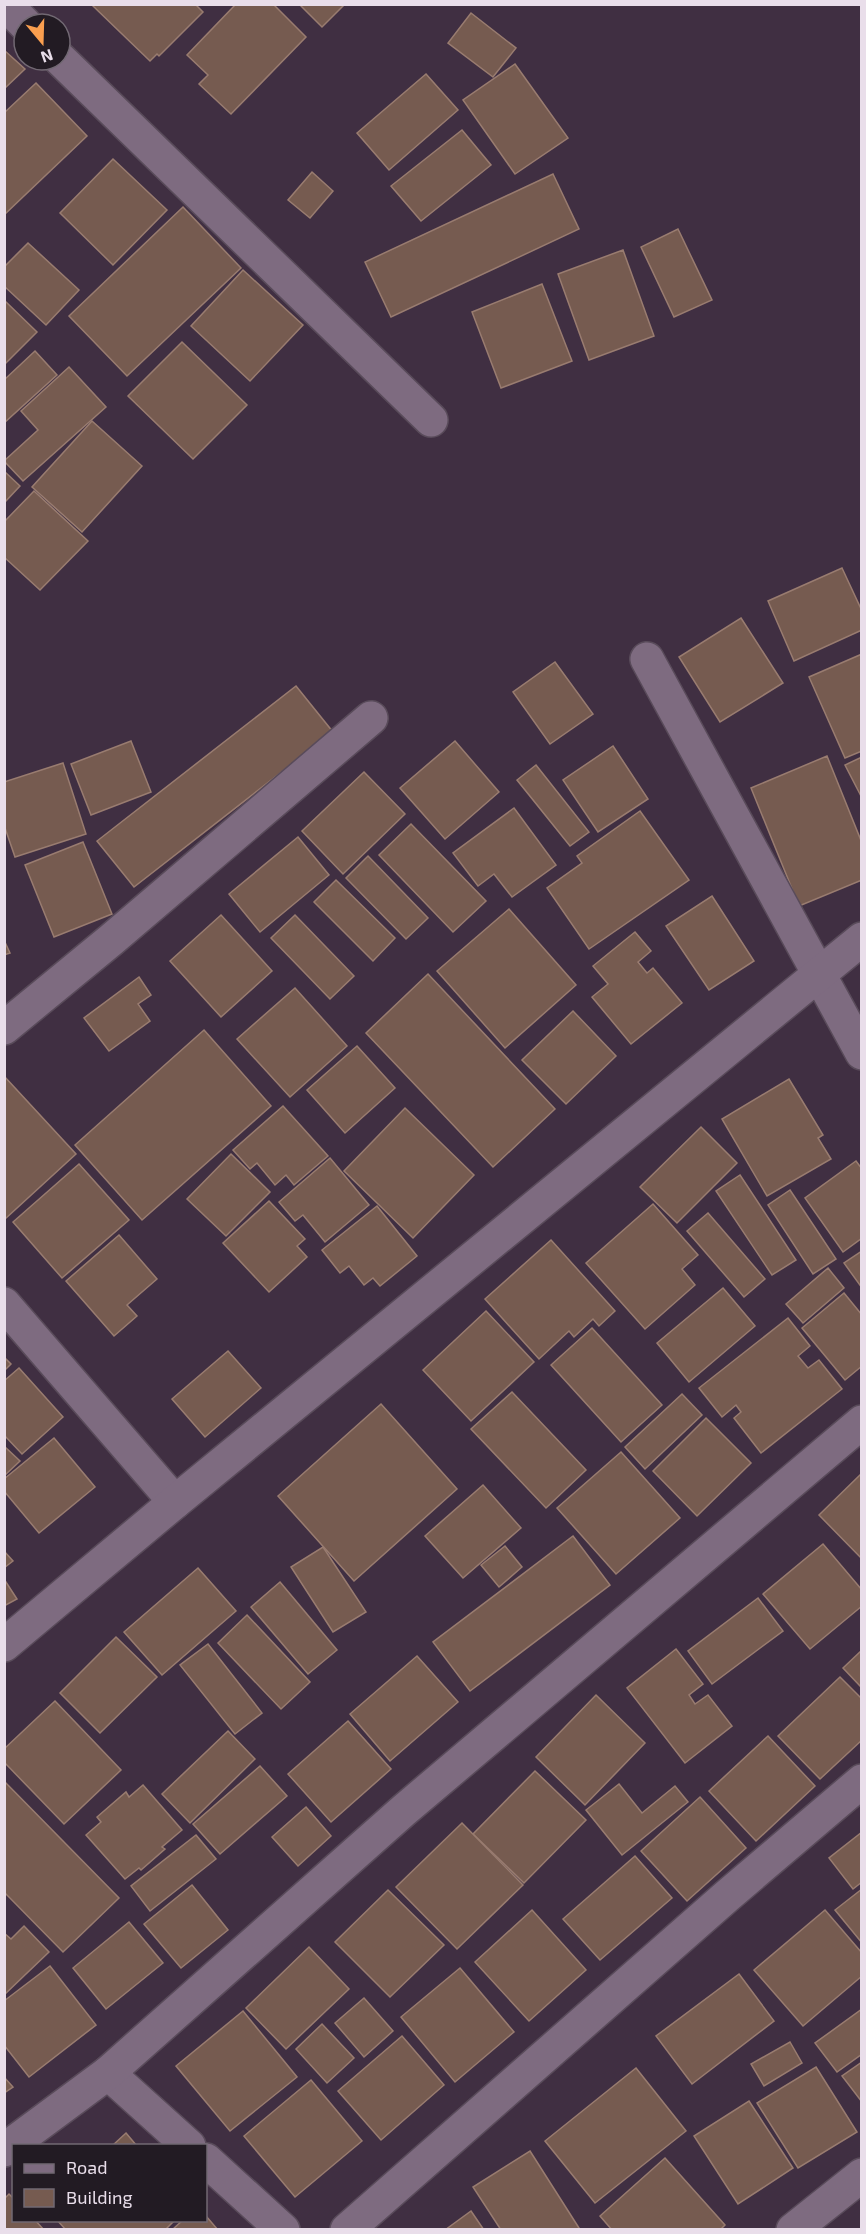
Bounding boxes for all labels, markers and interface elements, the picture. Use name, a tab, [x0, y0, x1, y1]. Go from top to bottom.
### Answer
north arrow	[12, 12, 72, 72]
text: N	[38, 46, 56, 68]
legend	[12, 2144, 207, 2222]
text: Road	[66, 2156, 107, 2178]
text: Building	[66, 2186, 133, 2208]

